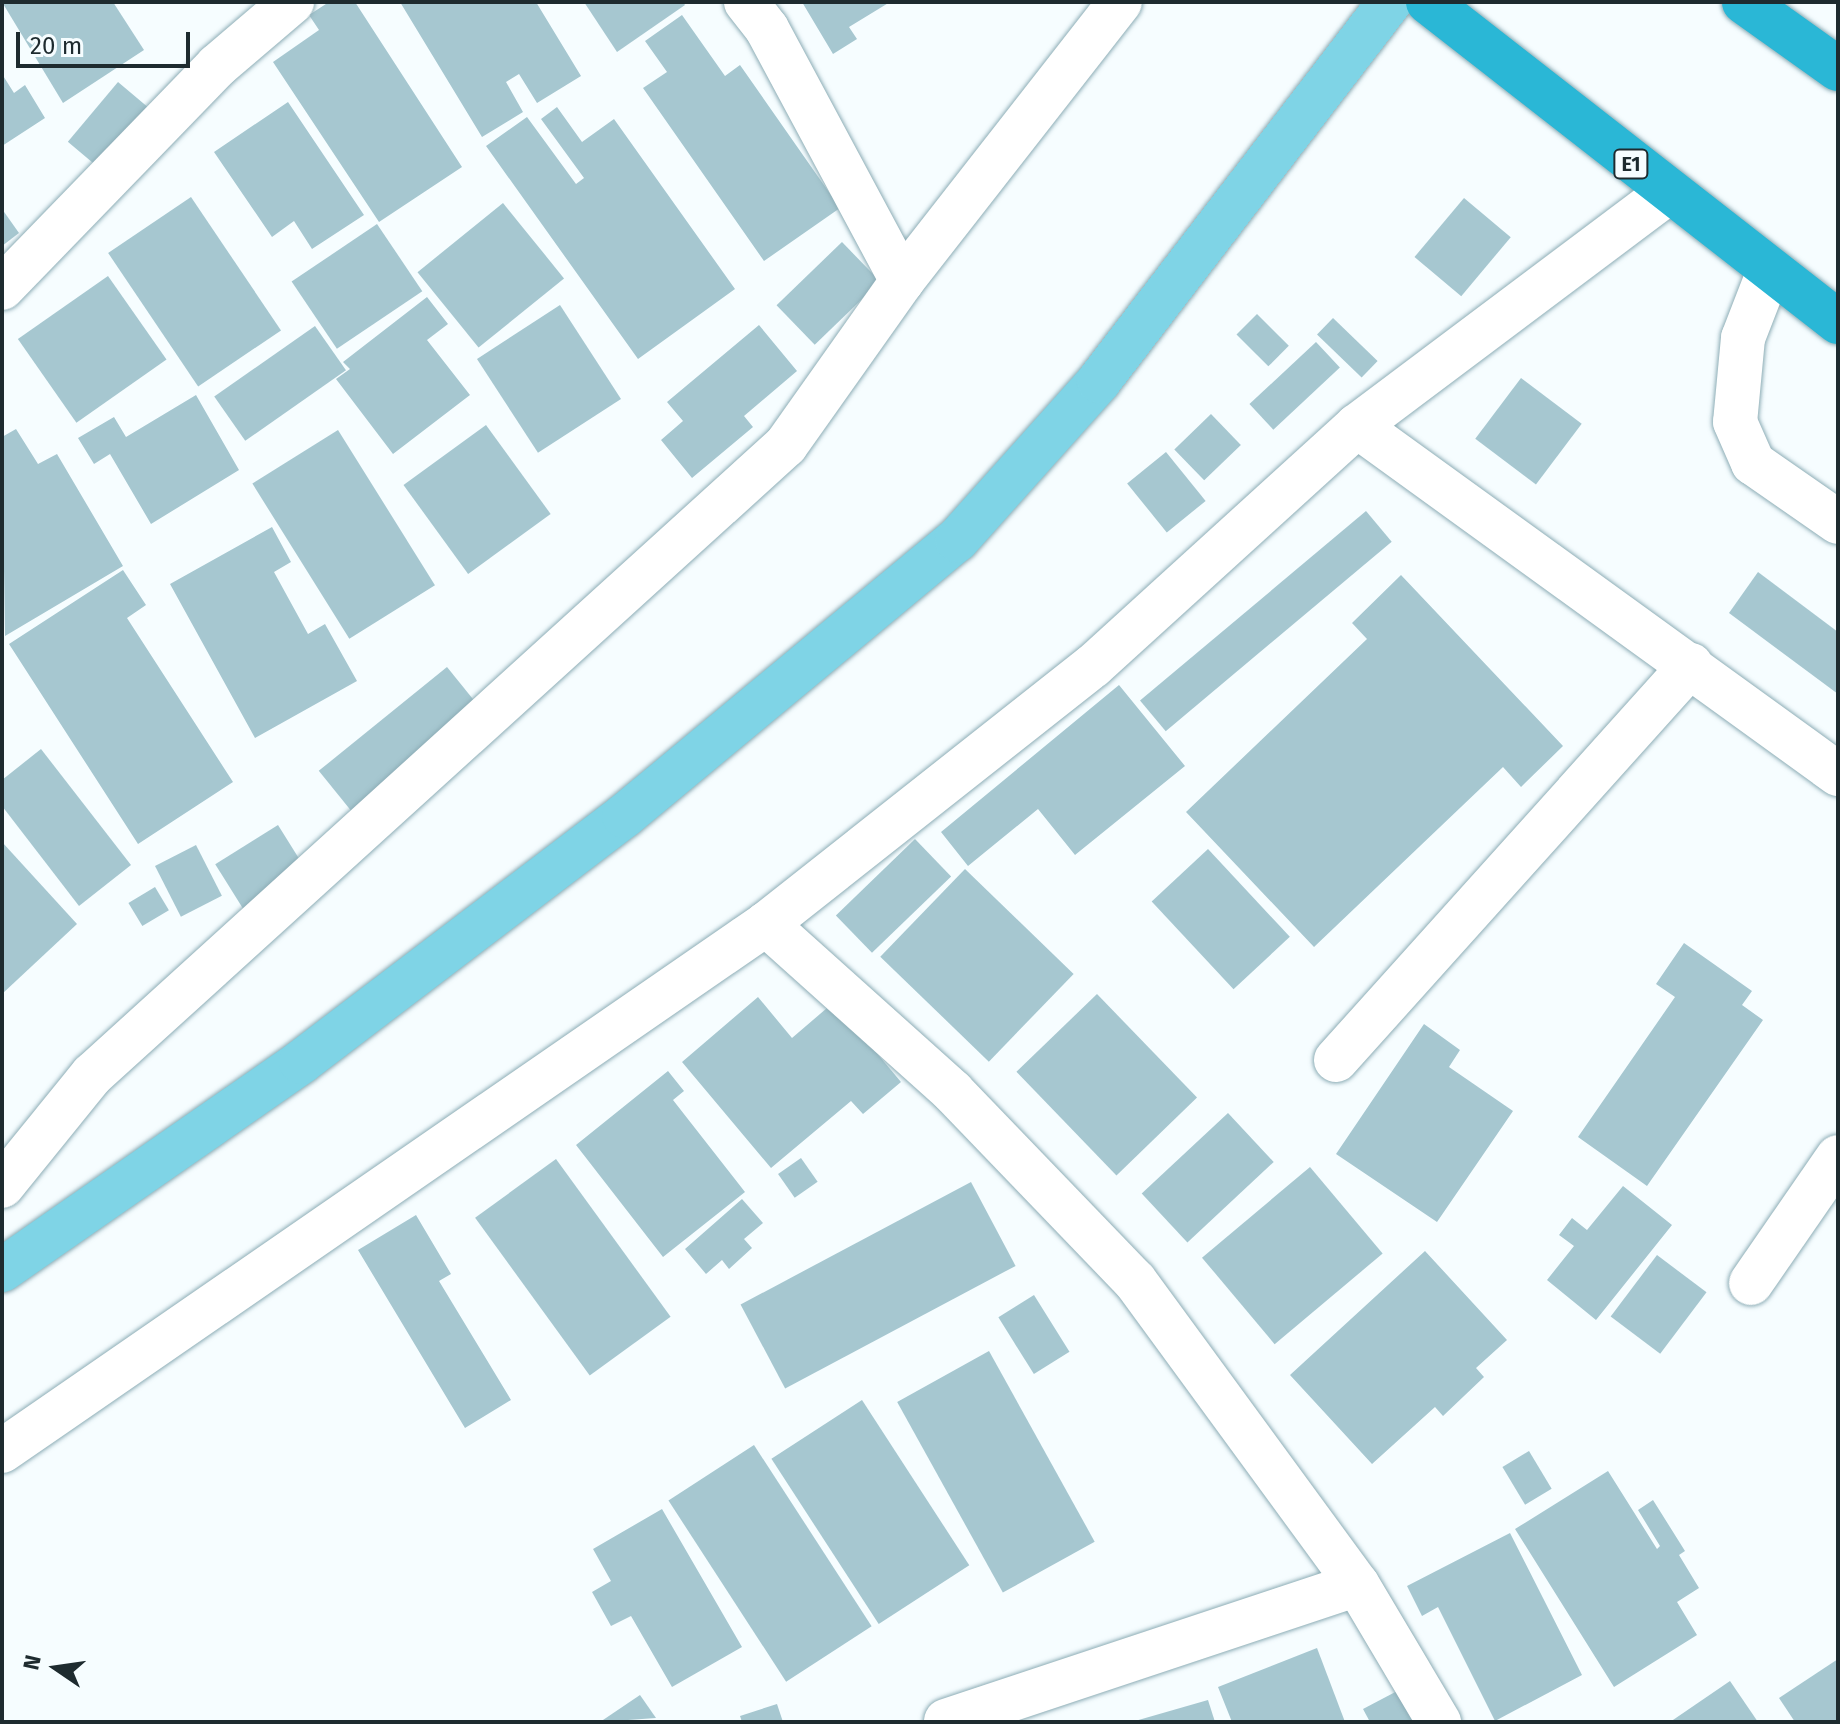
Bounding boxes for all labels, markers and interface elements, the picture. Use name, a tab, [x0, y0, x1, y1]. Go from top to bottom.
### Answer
scale bar	[20, 16, 194, 66]
text: 20 m	[30, 32, 82, 60]
road number: E1	[1613, 148, 1649, 180]
north arrow	[16, 1628, 96, 1708]
text: N	[17, 1652, 47, 1673]

